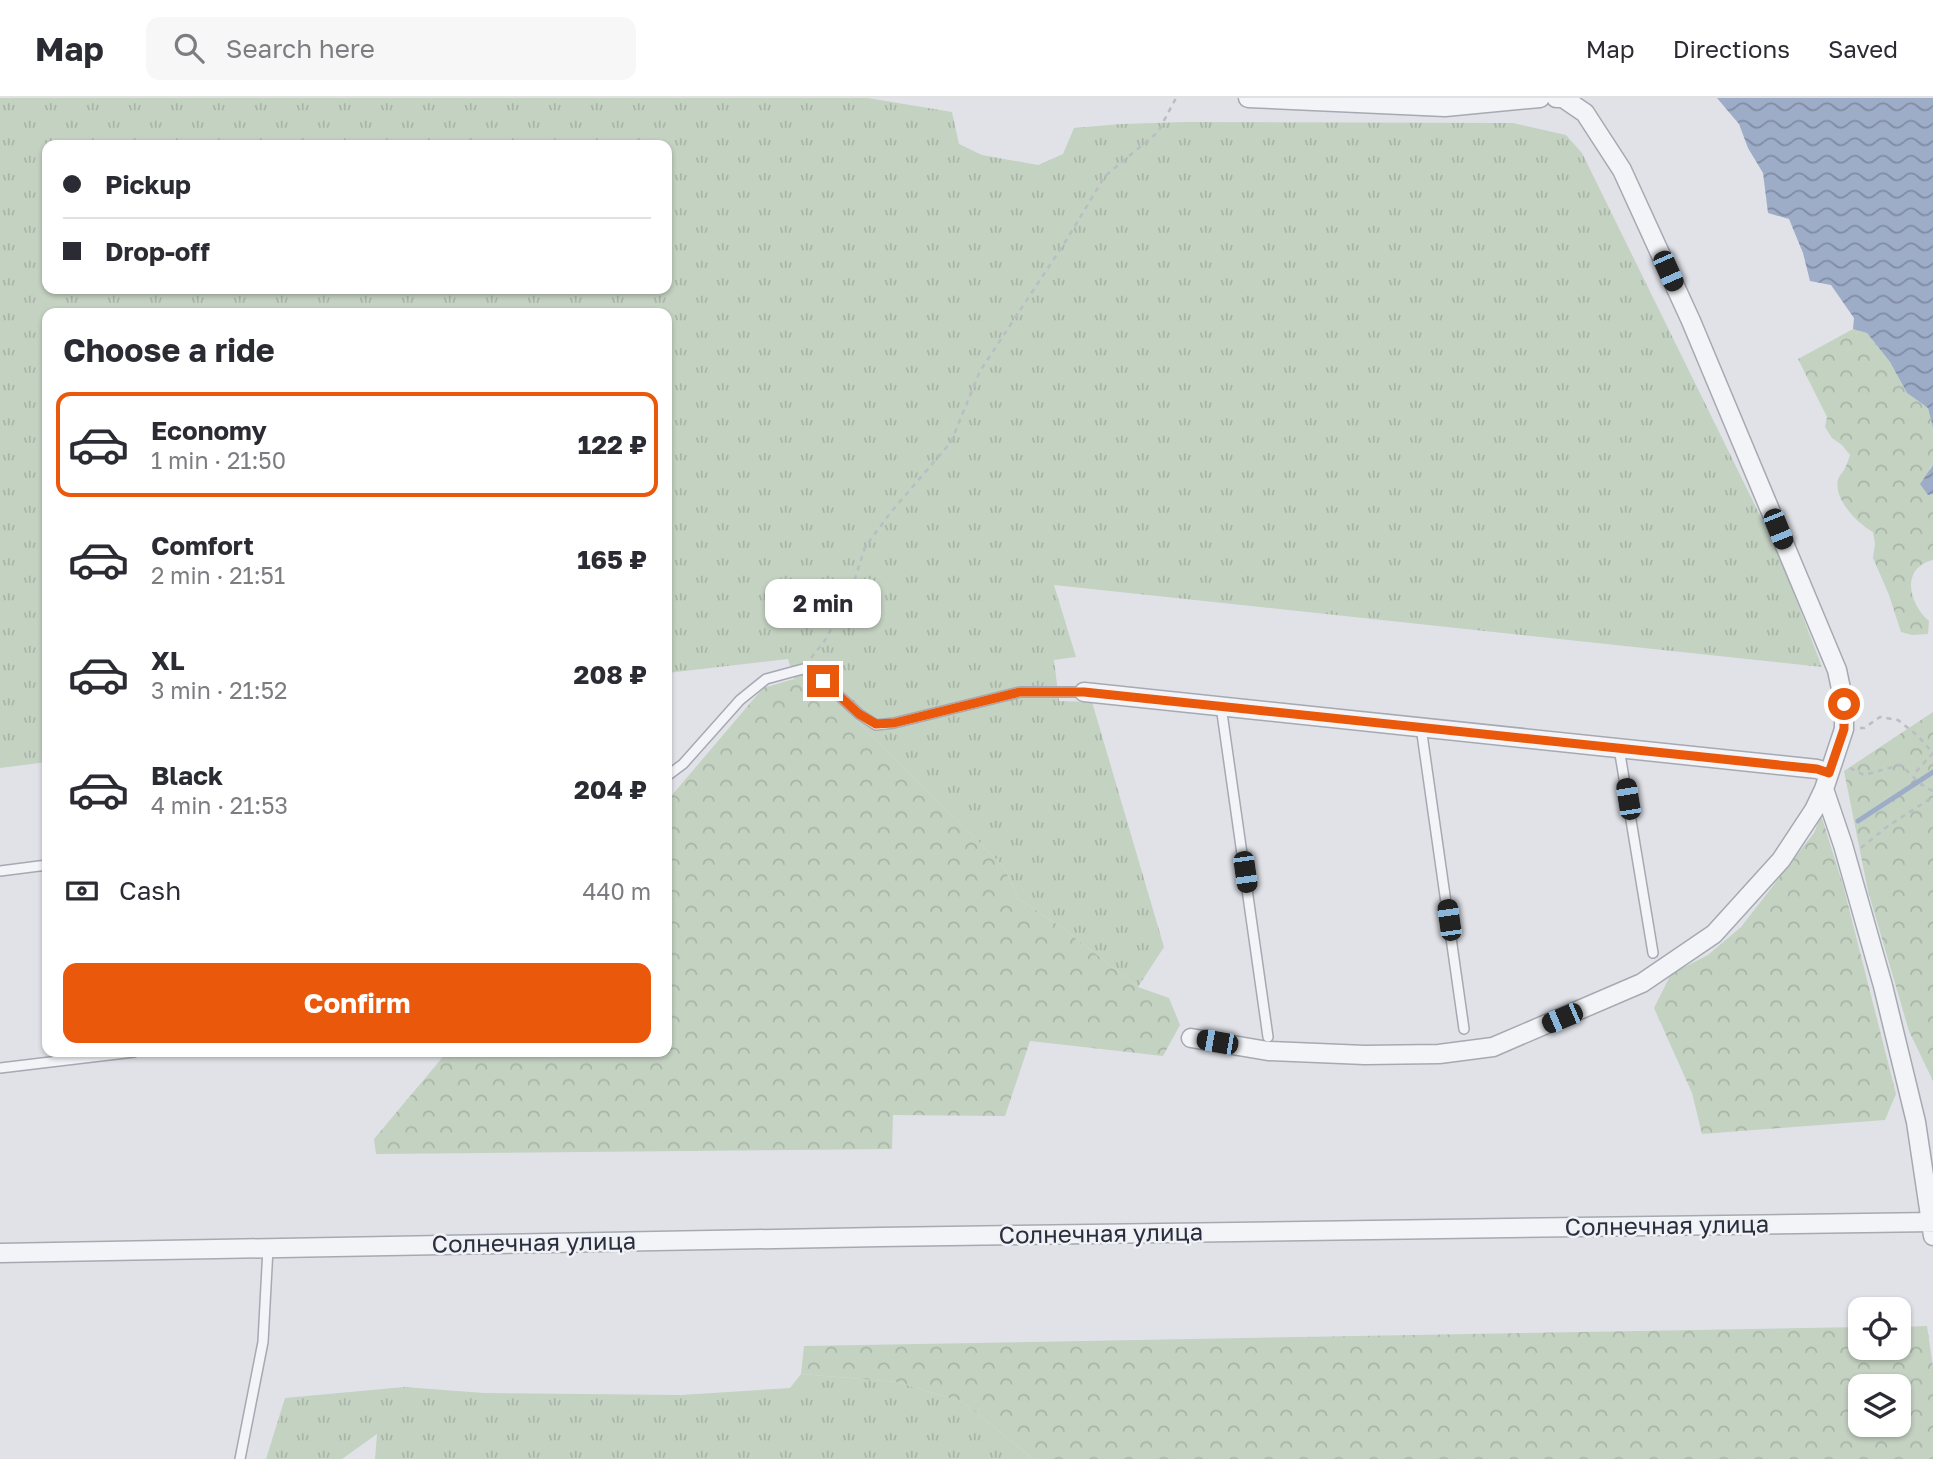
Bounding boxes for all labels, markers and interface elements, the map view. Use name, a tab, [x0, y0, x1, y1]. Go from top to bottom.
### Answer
search box	[146, 17, 636, 80]
text: Map	[35, 29, 104, 68]
icon: search	[170, 29, 208, 67]
text: Search here	[226, 33, 375, 64]
text: Map	[1586, 34, 1635, 63]
text: Directions	[1673, 34, 1790, 63]
text: Saved	[1828, 34, 1898, 63]
text: Pickup	[105, 169, 191, 200]
text: Drop-off	[105, 236, 210, 267]
car	[1650, 248, 1687, 294]
text: Choose a ride	[63, 331, 275, 369]
icon: car	[67, 413, 130, 476]
text: Economy	[151, 415, 267, 446]
text: 122 ₽	[578, 429, 647, 460]
text: 1 min · 21:50	[151, 446, 286, 474]
car	[1761, 506, 1796, 552]
icon: car	[67, 528, 130, 591]
text: Comfort	[151, 530, 254, 561]
text: 165 ₽	[577, 544, 647, 575]
text: 2 min · 21:51	[151, 561, 285, 589]
callout: 2 min	[765, 580, 881, 628]
text: 2 min	[793, 589, 853, 617]
icon: car	[67, 643, 130, 706]
text: XL	[151, 645, 185, 676]
text: 208 ₽	[574, 659, 647, 690]
route end	[807, 665, 839, 697]
text: 3 min · 21:52	[151, 676, 287, 704]
route start	[1828, 688, 1860, 720]
icon: car	[67, 758, 130, 821]
text: Black	[151, 760, 223, 791]
text: 204 ₽	[574, 774, 647, 805]
car	[1615, 777, 1642, 821]
text: 4 min · 21:53	[151, 791, 288, 819]
car	[1232, 850, 1259, 894]
icon: cash	[63, 872, 101, 910]
text: Cash	[119, 875, 181, 906]
text: 440 m	[583, 877, 651, 905]
car	[1436, 898, 1463, 942]
button: Confirm	[63, 963, 651, 1043]
car	[1539, 1000, 1586, 1036]
car	[1195, 1028, 1240, 1056]
street label: Солнечная улица	[1564, 1208, 1770, 1241]
street label: Солнечная улица	[998, 1216, 1204, 1249]
street label: Солнечная улица	[431, 1225, 637, 1258]
map controls	[1848, 1297, 1911, 1437]
button: locate	[1848, 1297, 1911, 1360]
button: layers	[1848, 1374, 1911, 1437]

